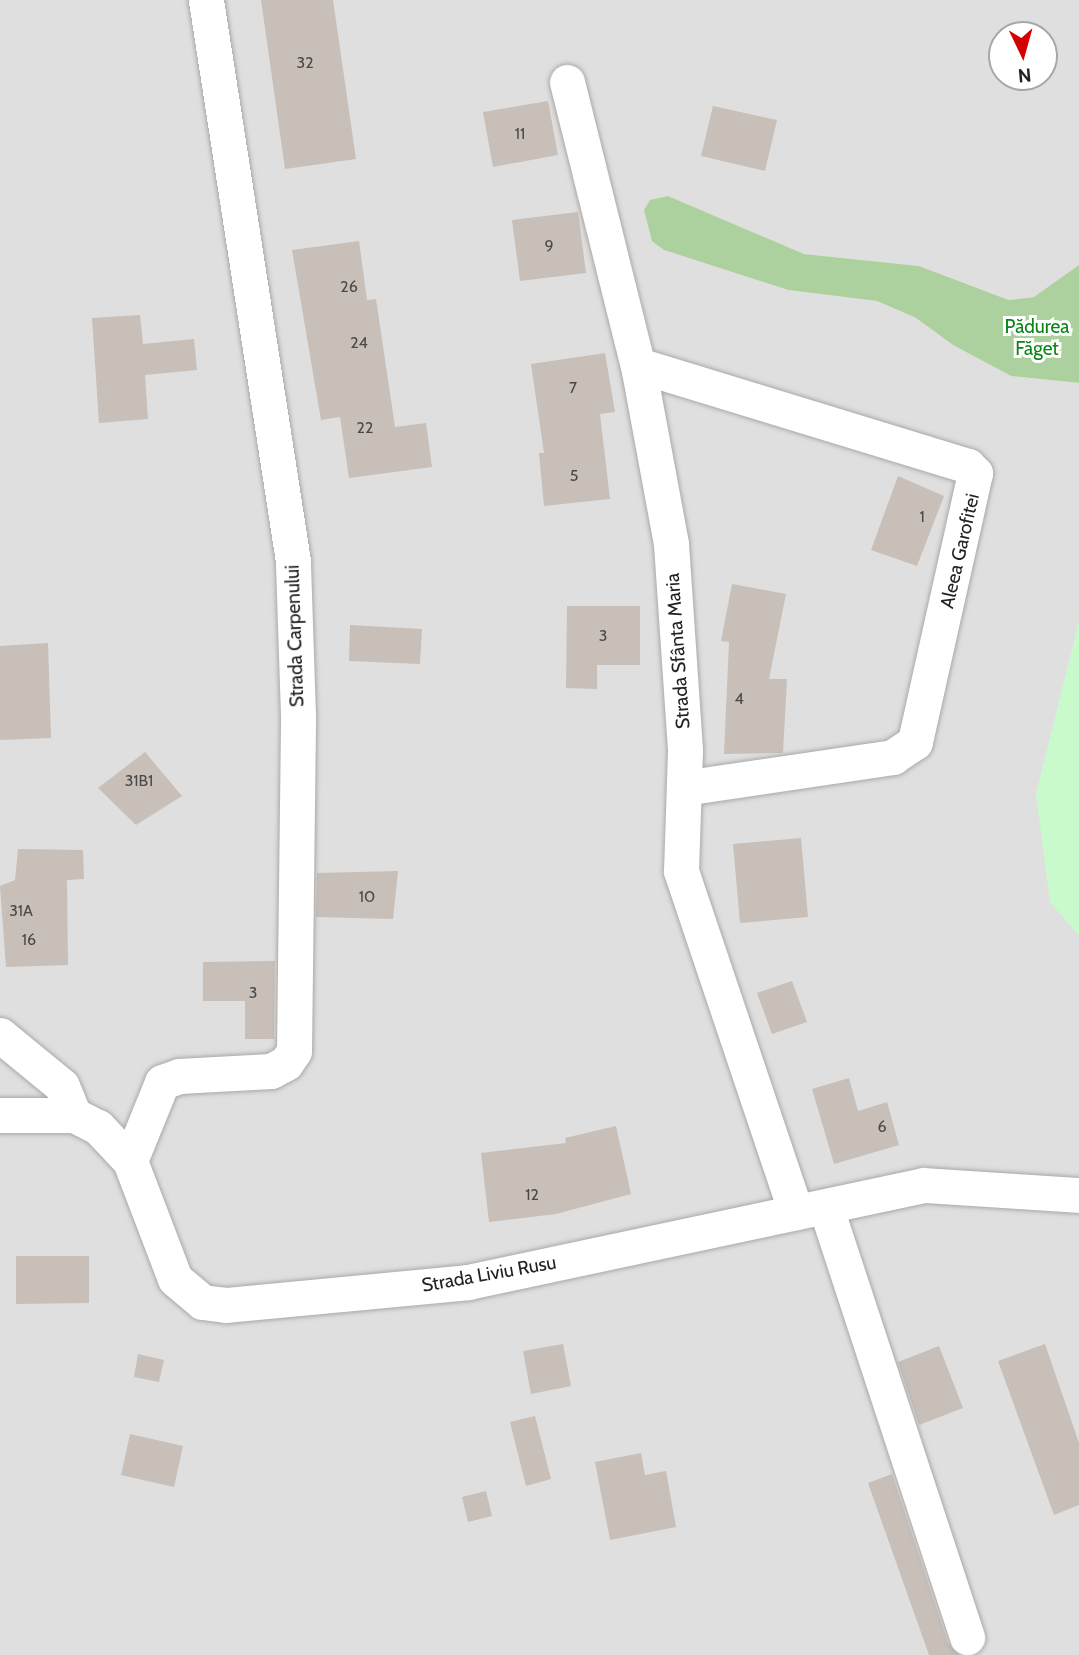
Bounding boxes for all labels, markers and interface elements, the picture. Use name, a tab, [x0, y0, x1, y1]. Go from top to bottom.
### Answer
north arrow	[988, 21, 1058, 91]
house number: 32	[296, 53, 314, 73]
text: N	[1017, 63, 1032, 87]
house number: 11	[515, 124, 525, 144]
house number: 9	[544, 236, 554, 256]
house number: 26	[340, 277, 358, 297]
park label: Pădurea Făget	[1005, 316, 1069, 360]
house number: 24	[350, 333, 368, 353]
house number: 7	[569, 378, 577, 398]
house number: 22	[357, 418, 373, 438]
house number: 5	[570, 466, 578, 486]
street label: Aleea Garofitei	[936, 491, 984, 611]
house number: 1	[919, 507, 925, 527]
street label: Strada Carpenului	[281, 564, 309, 708]
street label: Strada Sfânta Maria	[661, 572, 695, 730]
house number: 3	[599, 626, 607, 646]
house number: 4	[734, 689, 744, 709]
house number: 31B1	[125, 771, 153, 791]
house number: 10	[359, 887, 375, 907]
house number: 31A	[9, 901, 33, 921]
house number: 16	[22, 930, 36, 950]
house number: 3	[249, 983, 257, 1003]
house number: 6	[877, 1117, 887, 1137]
house number: 12	[525, 1185, 539, 1205]
street label: Strada Liviu Rusu	[420, 1251, 558, 1297]

